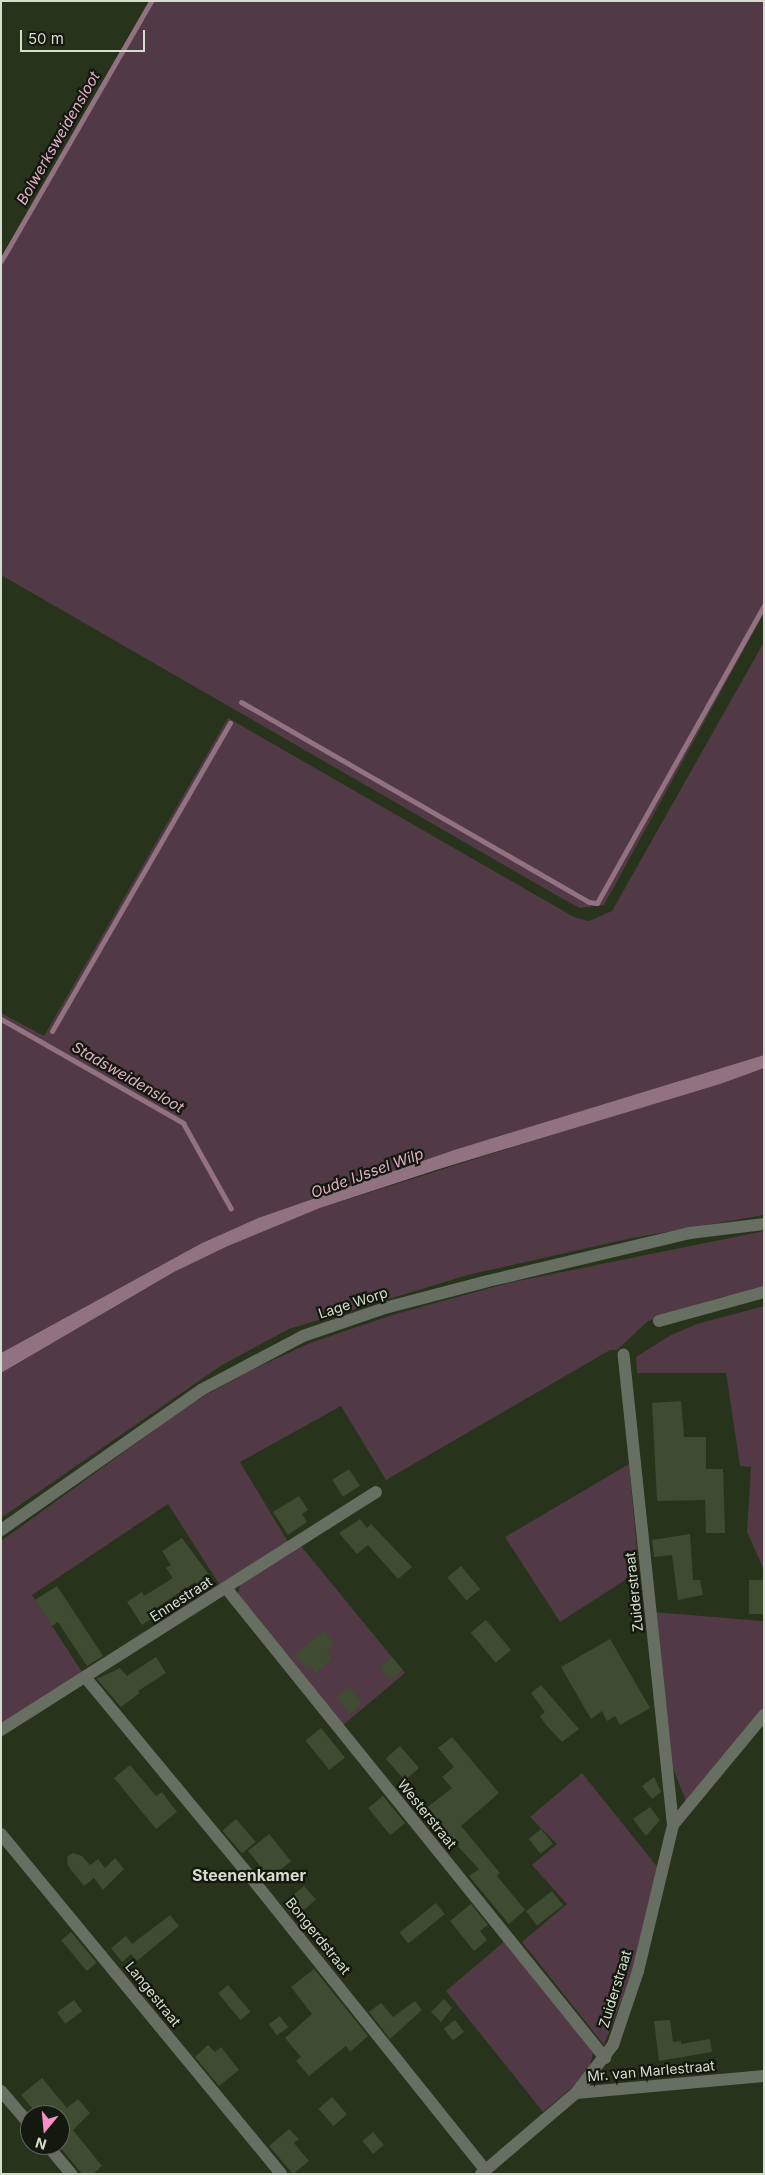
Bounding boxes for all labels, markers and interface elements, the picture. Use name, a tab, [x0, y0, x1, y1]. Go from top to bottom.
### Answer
scale bar	[22, 20, 148, 52]
text: 50 m	[28, 29, 64, 48]
water label: Bolwerksweidensloot	[13, 68, 103, 208]
water label: Stadsweidensloot	[69, 1038, 187, 1116]
water label: Oude IJssel Wilp	[308, 1144, 426, 1202]
street label: Lage Worp	[316, 1284, 390, 1322]
street label: Zuiderstraat	[621, 1551, 647, 1633]
street label: Ennestraat	[147, 1573, 215, 1625]
street label: Westerstraat	[394, 1776, 460, 1852]
district label: Steenenkamer	[192, 1865, 306, 1885]
street label: Bongerdstraat	[282, 1894, 354, 1978]
street label: Zuiderstraat	[595, 1948, 635, 2030]
street label: Langestraat	[122, 1958, 184, 2030]
street label: Mr. van Marlestraat	[587, 2057, 715, 2085]
north arrow	[20, 2105, 70, 2155]
text: N	[33, 2134, 48, 2154]

